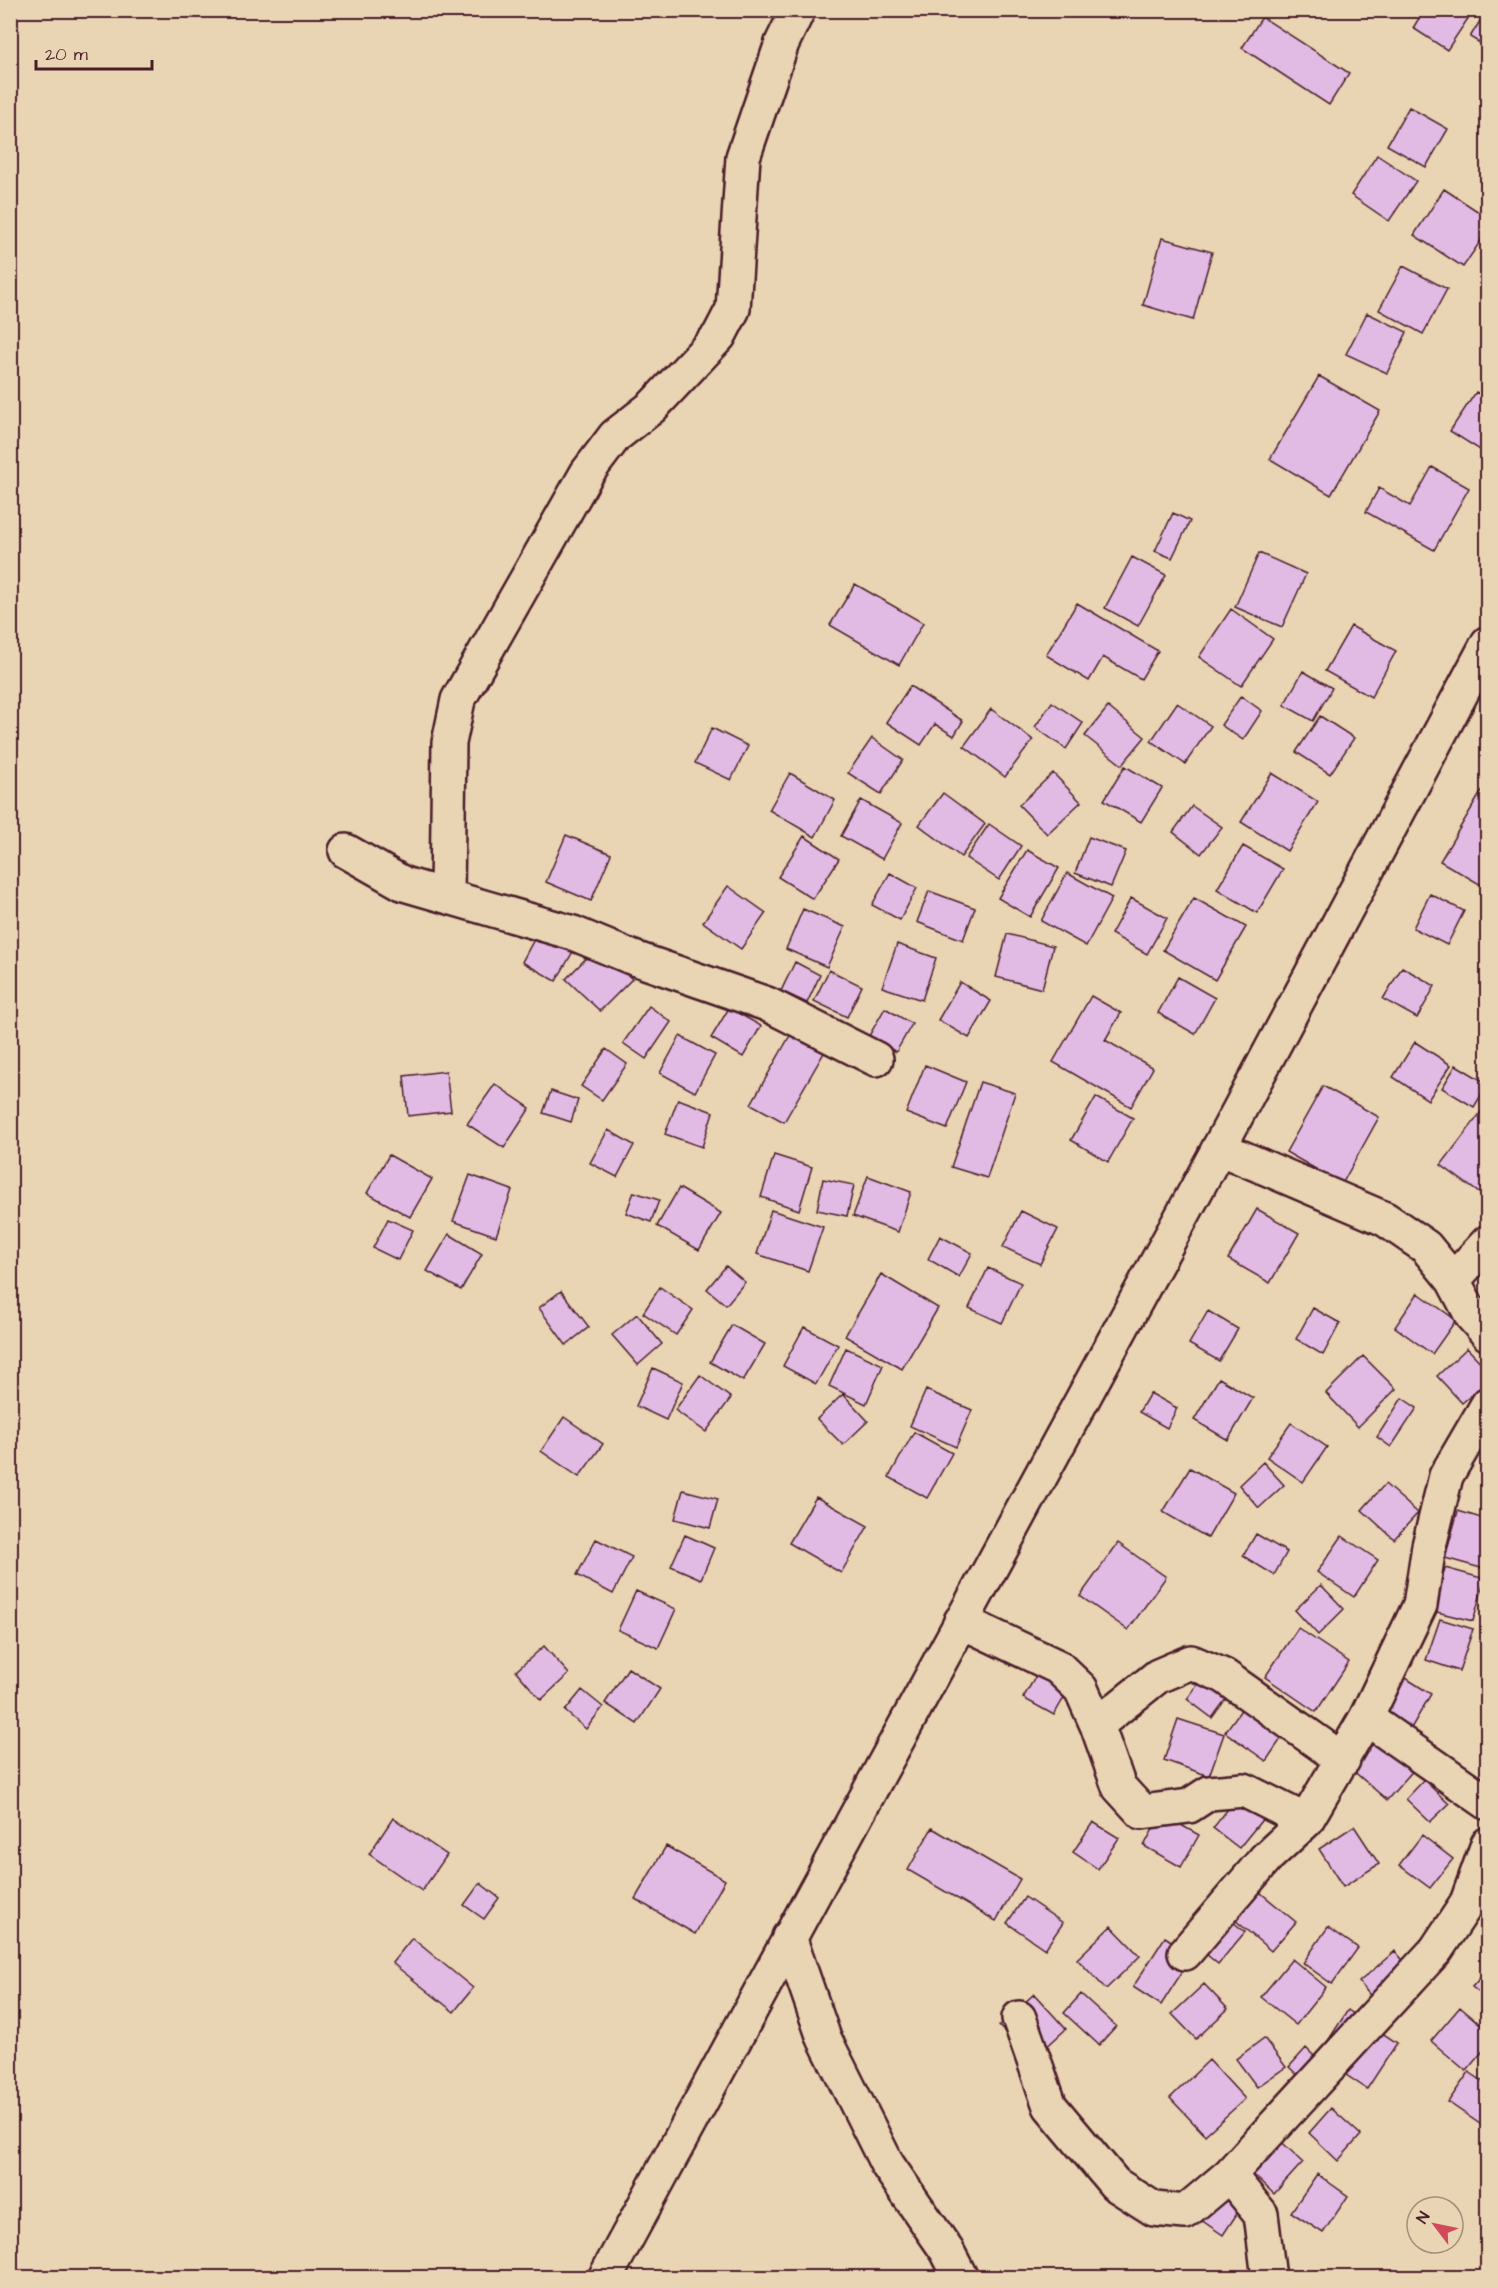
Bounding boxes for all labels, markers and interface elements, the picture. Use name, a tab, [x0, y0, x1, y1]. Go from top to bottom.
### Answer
scale bar	[36, 33, 152, 71]
text: 20 m	[45, 42, 88, 67]
north arrow	[1405, 2195, 1465, 2255]
text: N	[1411, 2207, 1435, 2228]

